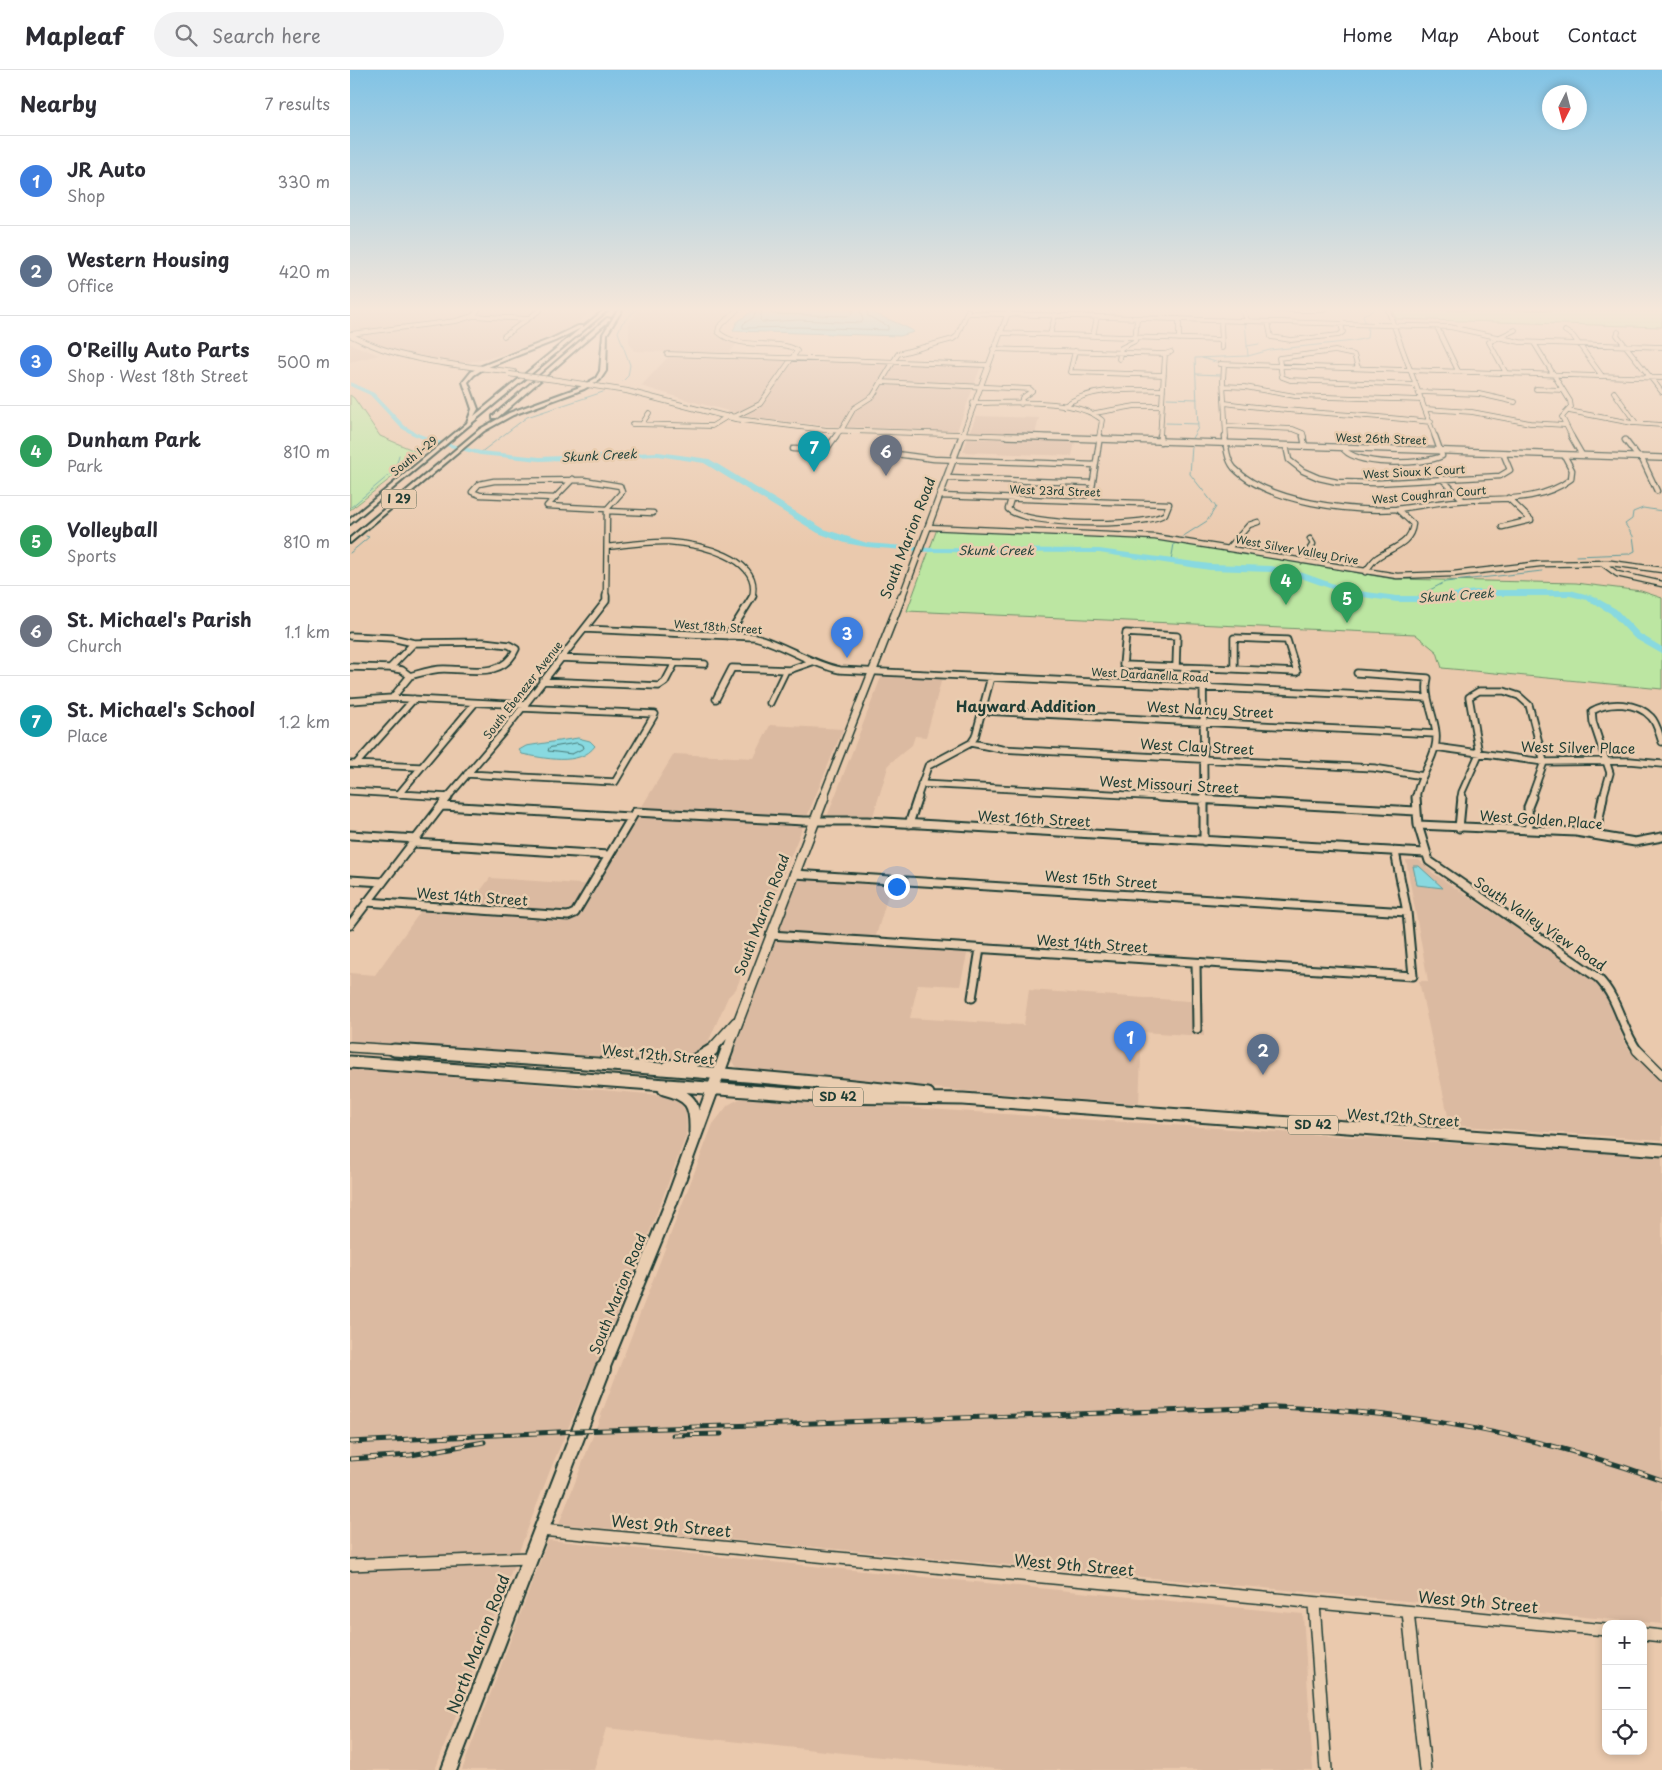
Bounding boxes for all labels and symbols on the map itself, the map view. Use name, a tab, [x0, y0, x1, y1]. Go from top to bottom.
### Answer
north arrow	[1542, 85, 1587, 130]
street label: West 26th Street	[1335, 428, 1427, 449]
street label: South I-29	[387, 431, 441, 480]
pin: 7	[798, 431, 830, 472]
pin: 6	[870, 435, 902, 476]
water label: Skunk Creek	[561, 444, 638, 466]
street label: West Sioux K Court	[1362, 460, 1466, 483]
street label: South Marion Road	[875, 474, 940, 602]
street label: West 23rd Street	[1009, 480, 1101, 501]
street label: West Coughran Court	[1371, 481, 1487, 508]
road number: I 29	[382, 489, 416, 508]
street label: West Silver Valley Drive	[1234, 530, 1360, 569]
water label: Skunk Creek	[958, 541, 1035, 559]
pin: 4	[1270, 564, 1302, 605]
pin: 5	[1331, 582, 1363, 623]
water label: Skunk Creek	[1418, 583, 1495, 607]
street label: West 18th Street	[673, 615, 763, 638]
pin: 3	[831, 617, 863, 658]
street label: South Ebenezer Avenue	[479, 637, 566, 742]
street label: West Dardanella Road	[1091, 663, 1210, 686]
district label: Hayward Addition	[956, 694, 1096, 717]
street label: West Nancy Street	[1146, 696, 1274, 723]
street label: West Clay Street	[1139, 733, 1255, 760]
street label: West Silver Place	[1521, 736, 1635, 759]
street label: West Missouri Street	[1099, 770, 1240, 799]
street label: West 16th Street	[977, 805, 1091, 832]
street label: West Golden Place	[1479, 805, 1603, 834]
street label: South Marion Road	[729, 851, 794, 979]
street label: West 15th Street	[1044, 865, 1158, 894]
street label: South Valley View Road	[1470, 871, 1611, 976]
your location	[884, 874, 910, 900]
street label: West 14th Street	[416, 882, 529, 911]
street label: West 14th Street	[1036, 929, 1149, 958]
pin: 1	[1114, 1021, 1146, 1062]
pin: 2	[1247, 1034, 1279, 1075]
street label: West 12th Street	[601, 1039, 716, 1070]
road number: SD 42	[813, 1088, 863, 1106]
street label: West 12th Street	[1346, 1103, 1460, 1132]
road number: SD 42	[1288, 1116, 1338, 1134]
street label: South Marion Road	[584, 1230, 651, 1357]
street label: West 9th Street	[610, 1508, 733, 1542]
street label: West 9th Street	[1013, 1547, 1136, 1581]
street label: North Marion Road	[439, 1570, 515, 1717]
street label: West 9th Street	[1417, 1584, 1540, 1618]

